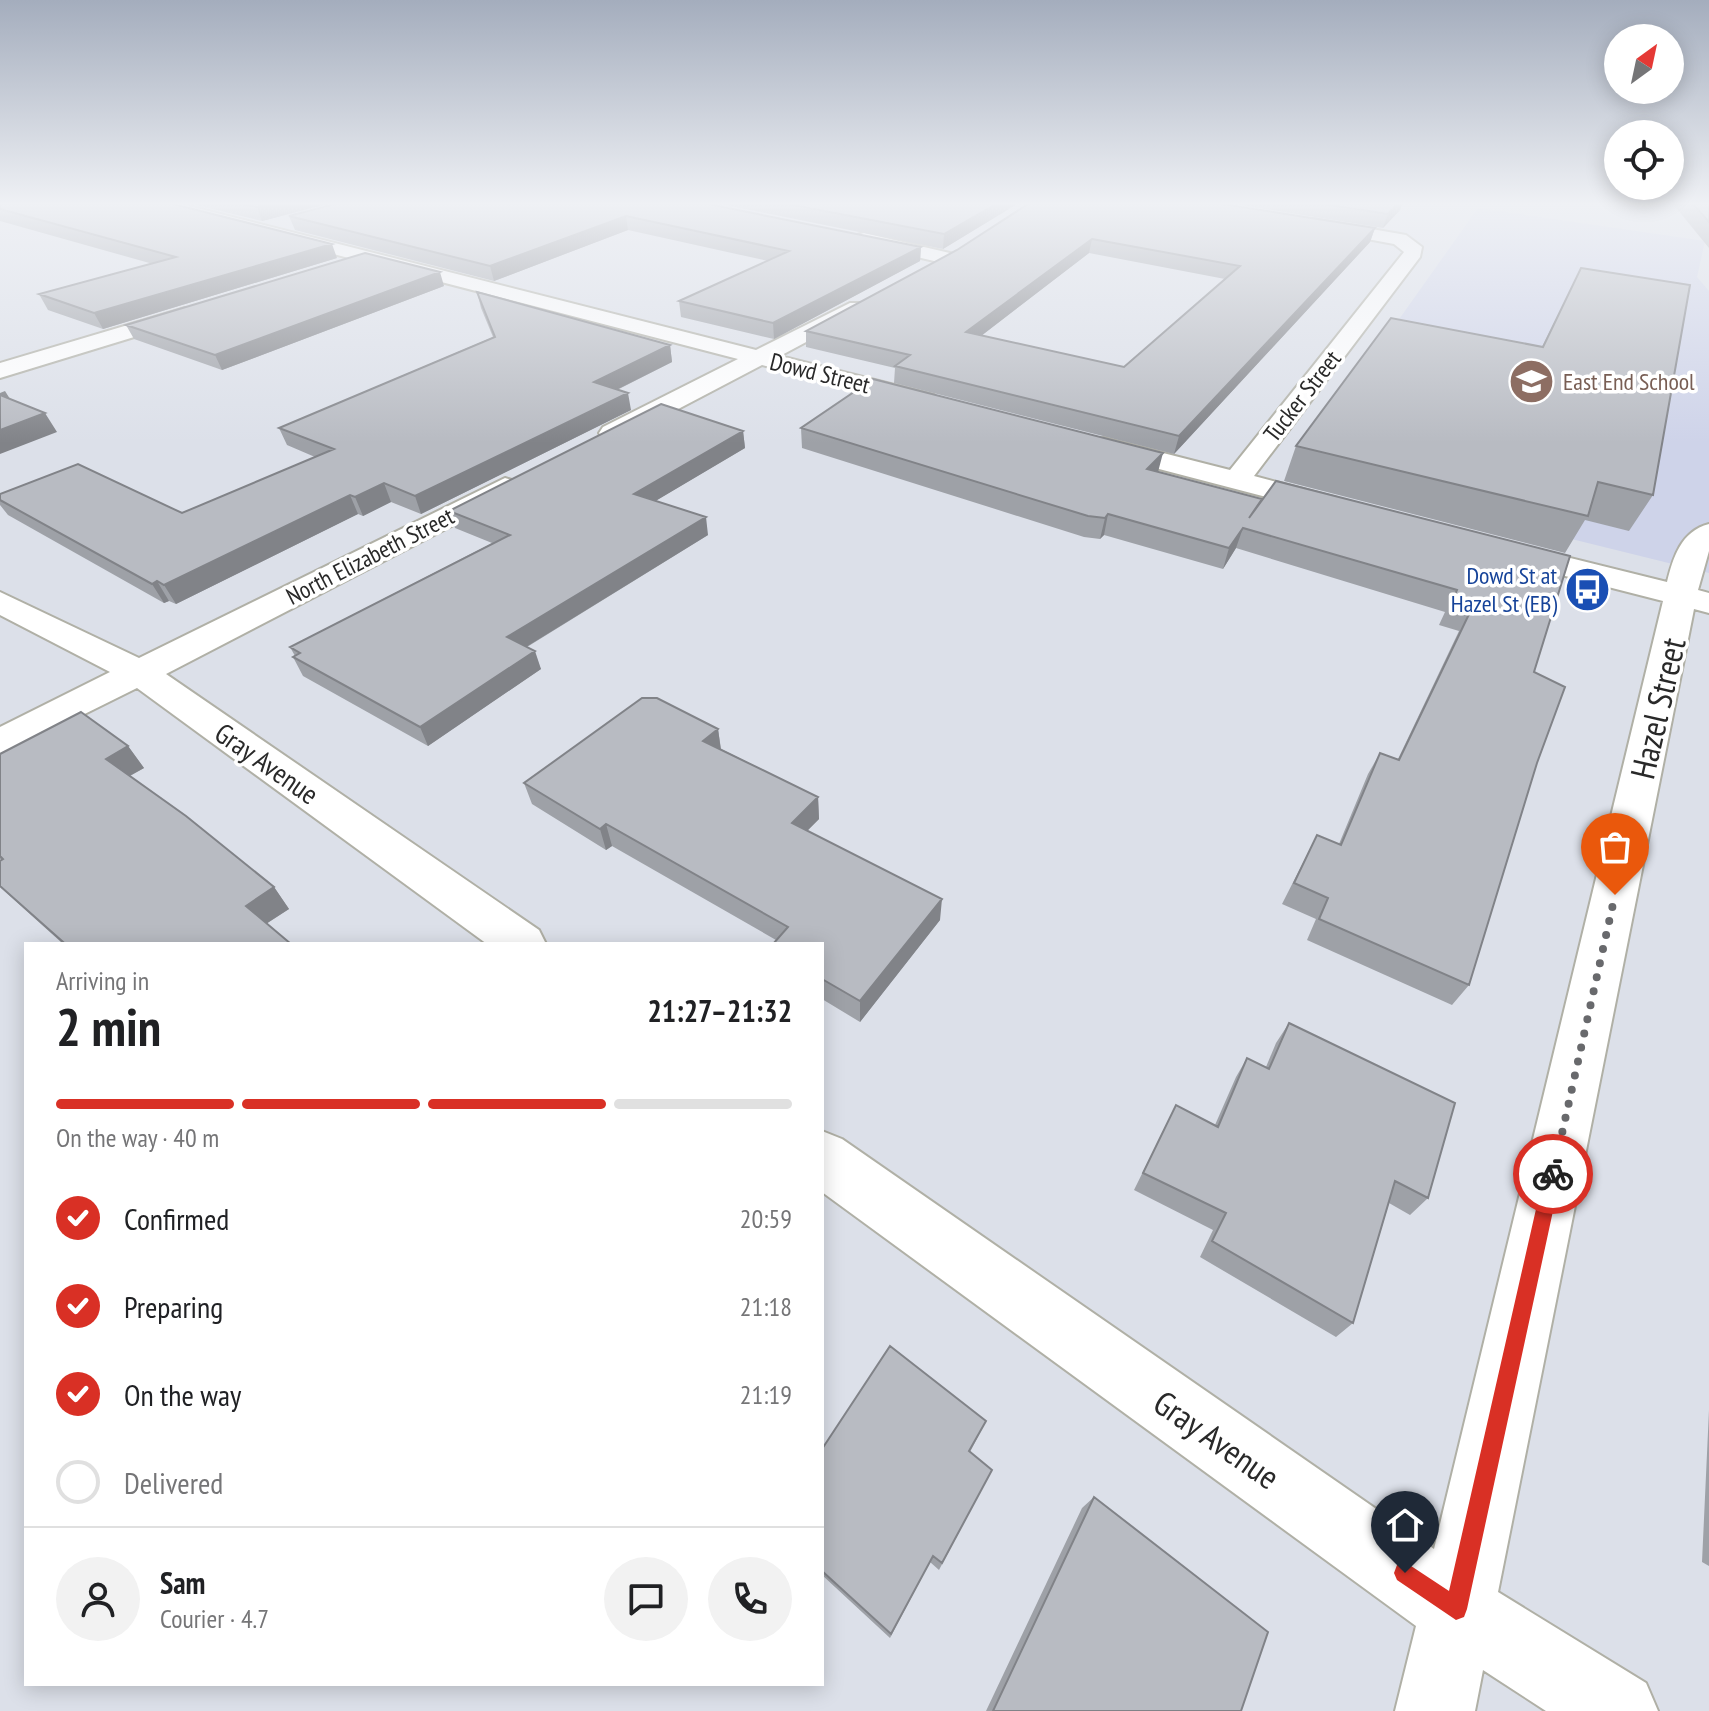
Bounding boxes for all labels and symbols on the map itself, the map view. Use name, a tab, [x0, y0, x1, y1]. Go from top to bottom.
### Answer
north arrow	[1604, 24, 1684, 104]
street label: Tucker Street	[1257, 344, 1348, 448]
street label: Dowd Street	[767, 346, 874, 400]
school or university icon: East End School	[1508, 357, 1556, 405]
place label: East End School	[1563, 366, 1695, 397]
street label: North Elizabeth Street	[281, 500, 459, 612]
place label: Dowd St at Hazel St (EB)	[1451, 560, 1557, 619]
bus stop icon: Dowd St at Hazel St (EB)	[1564, 565, 1612, 613]
street label: Hazel Street	[1619, 633, 1695, 783]
street label: Gray Avenue	[208, 714, 326, 812]
pin	[1581, 813, 1649, 895]
courier	[1513, 1134, 1593, 1214]
street label: Gray Avenue	[1146, 1380, 1288, 1498]
pin	[1371, 1491, 1439, 1573]

